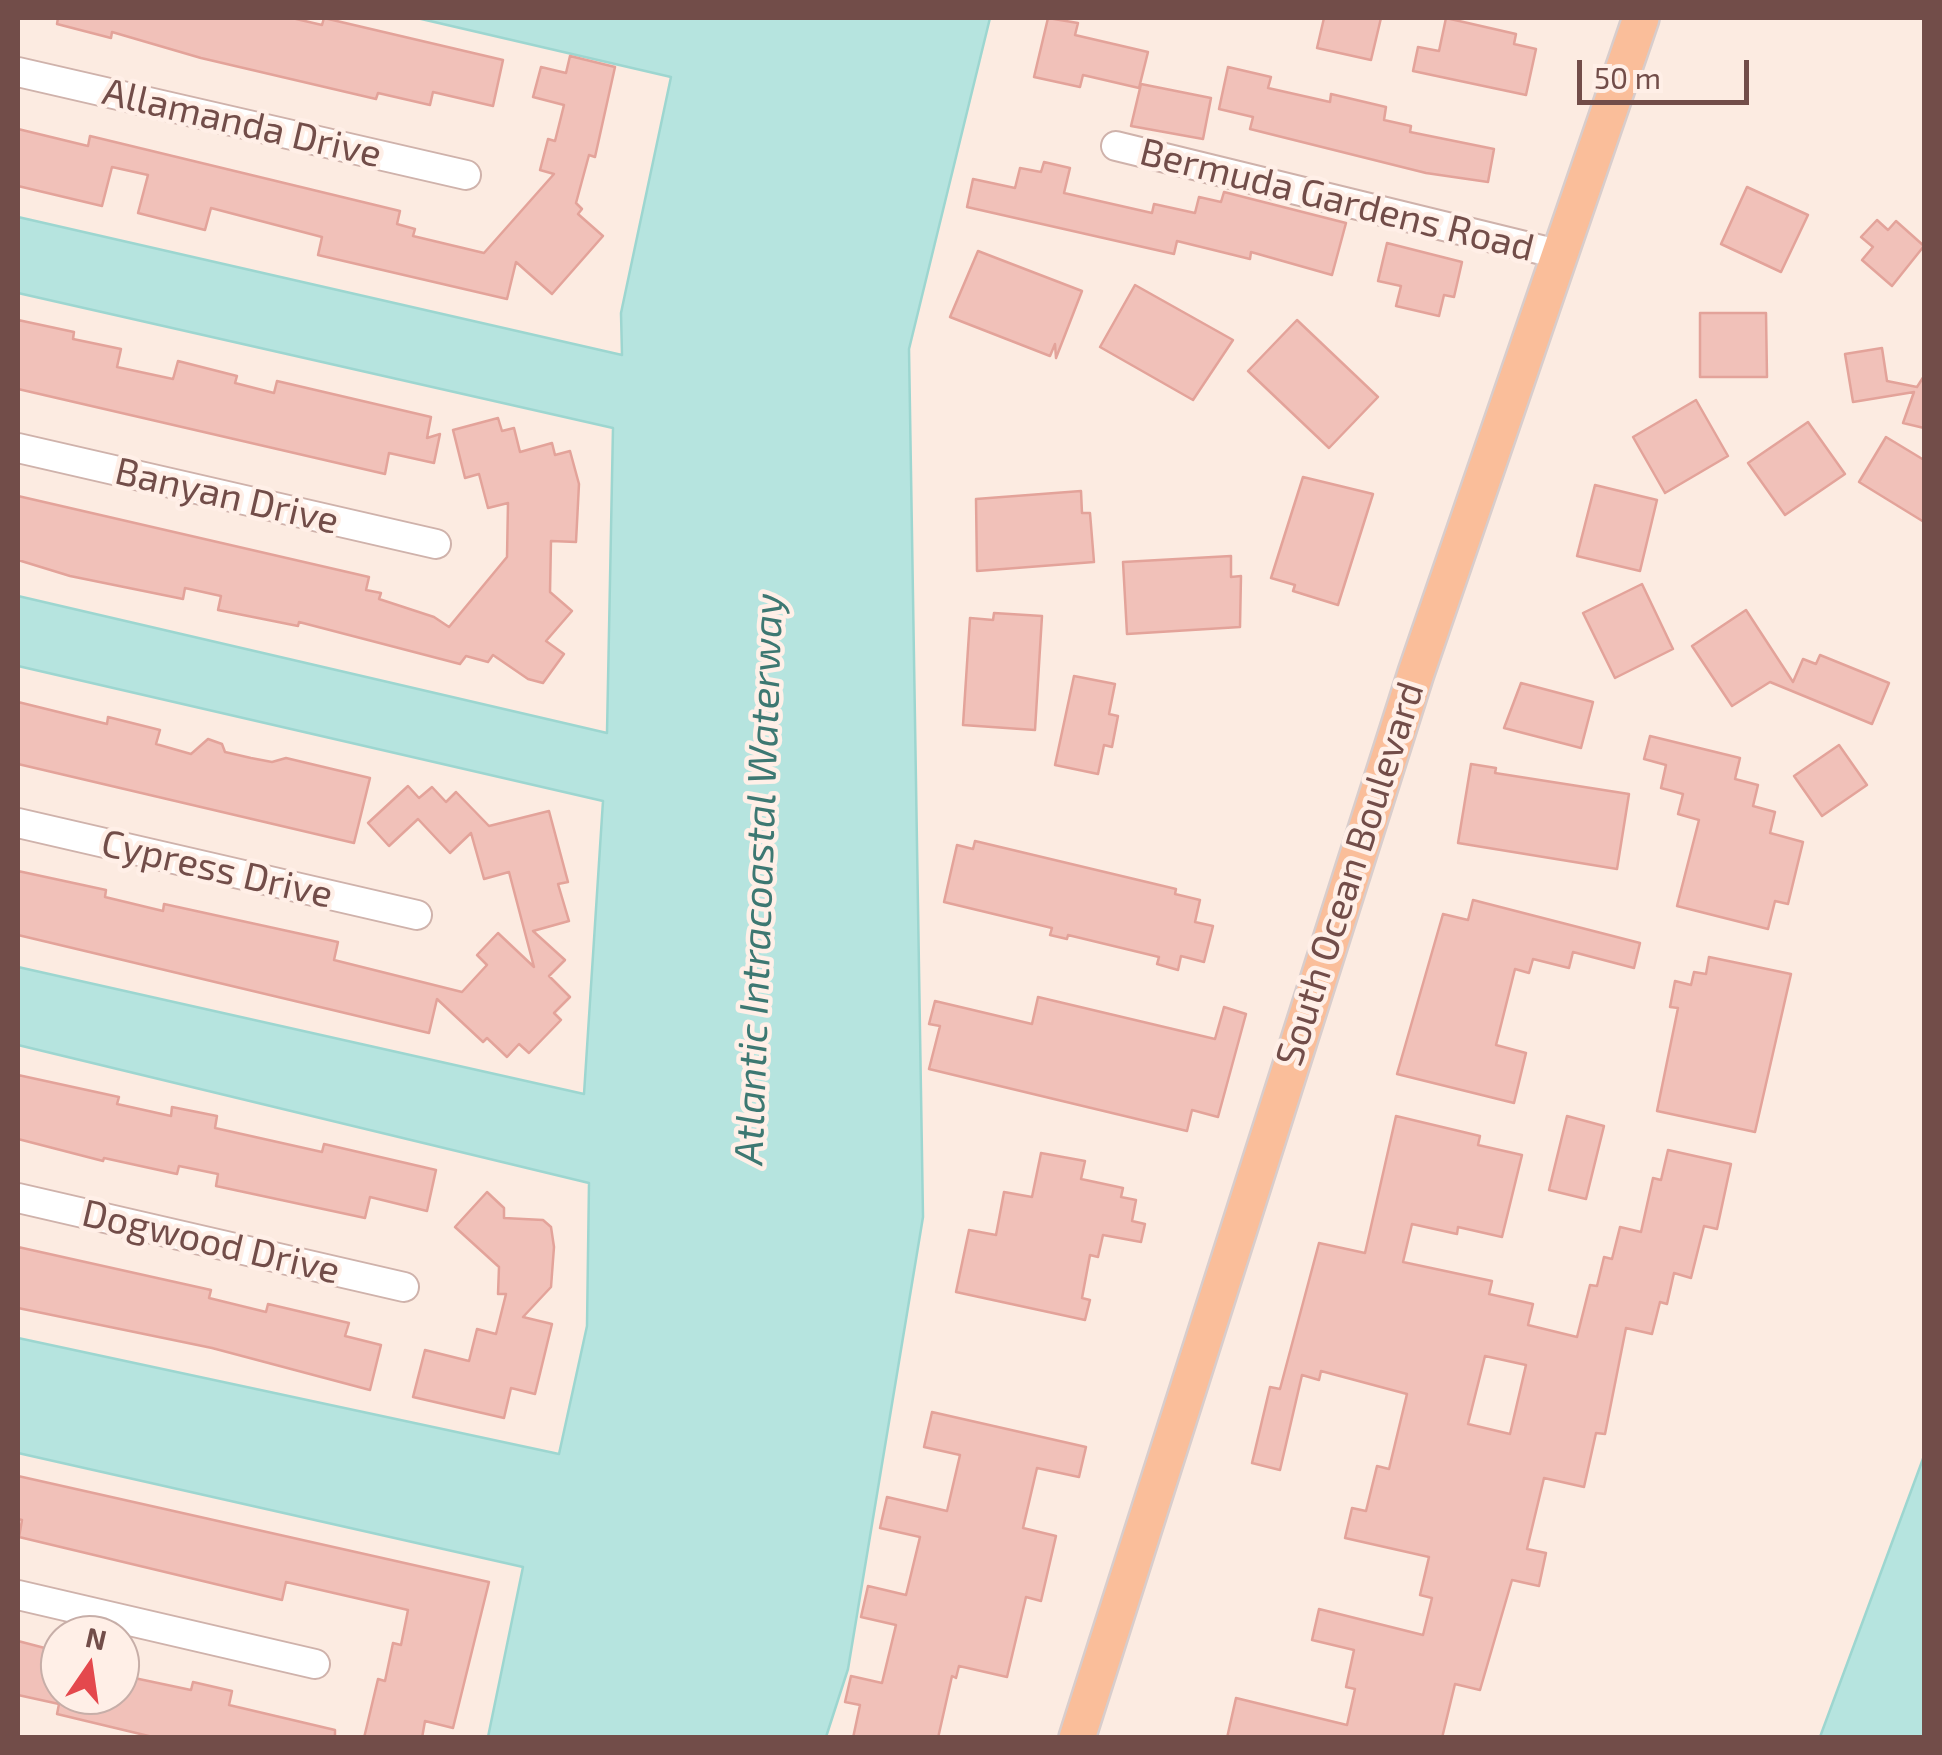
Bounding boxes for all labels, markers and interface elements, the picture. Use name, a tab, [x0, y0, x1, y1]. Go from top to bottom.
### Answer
scale bar	[1582, 40, 1754, 102]
text: 50 m	[1594, 59, 1661, 95]
street label: Allamanda Drive	[98, 69, 386, 177]
street label: Bermuda Gardens Road	[1135, 129, 1539, 271]
street label: Banyan Drive	[111, 448, 343, 544]
water label: Atlantic Intracoastal Waterway	[725, 592, 793, 1166]
street label: South Ocean Boulevard	[1266, 676, 1434, 1072]
street label: Cypress Drive	[97, 820, 337, 918]
street label: Dogwood Drive	[78, 1190, 344, 1294]
north arrow	[40, 1615, 140, 1715]
text: N	[83, 1619, 110, 1657]

